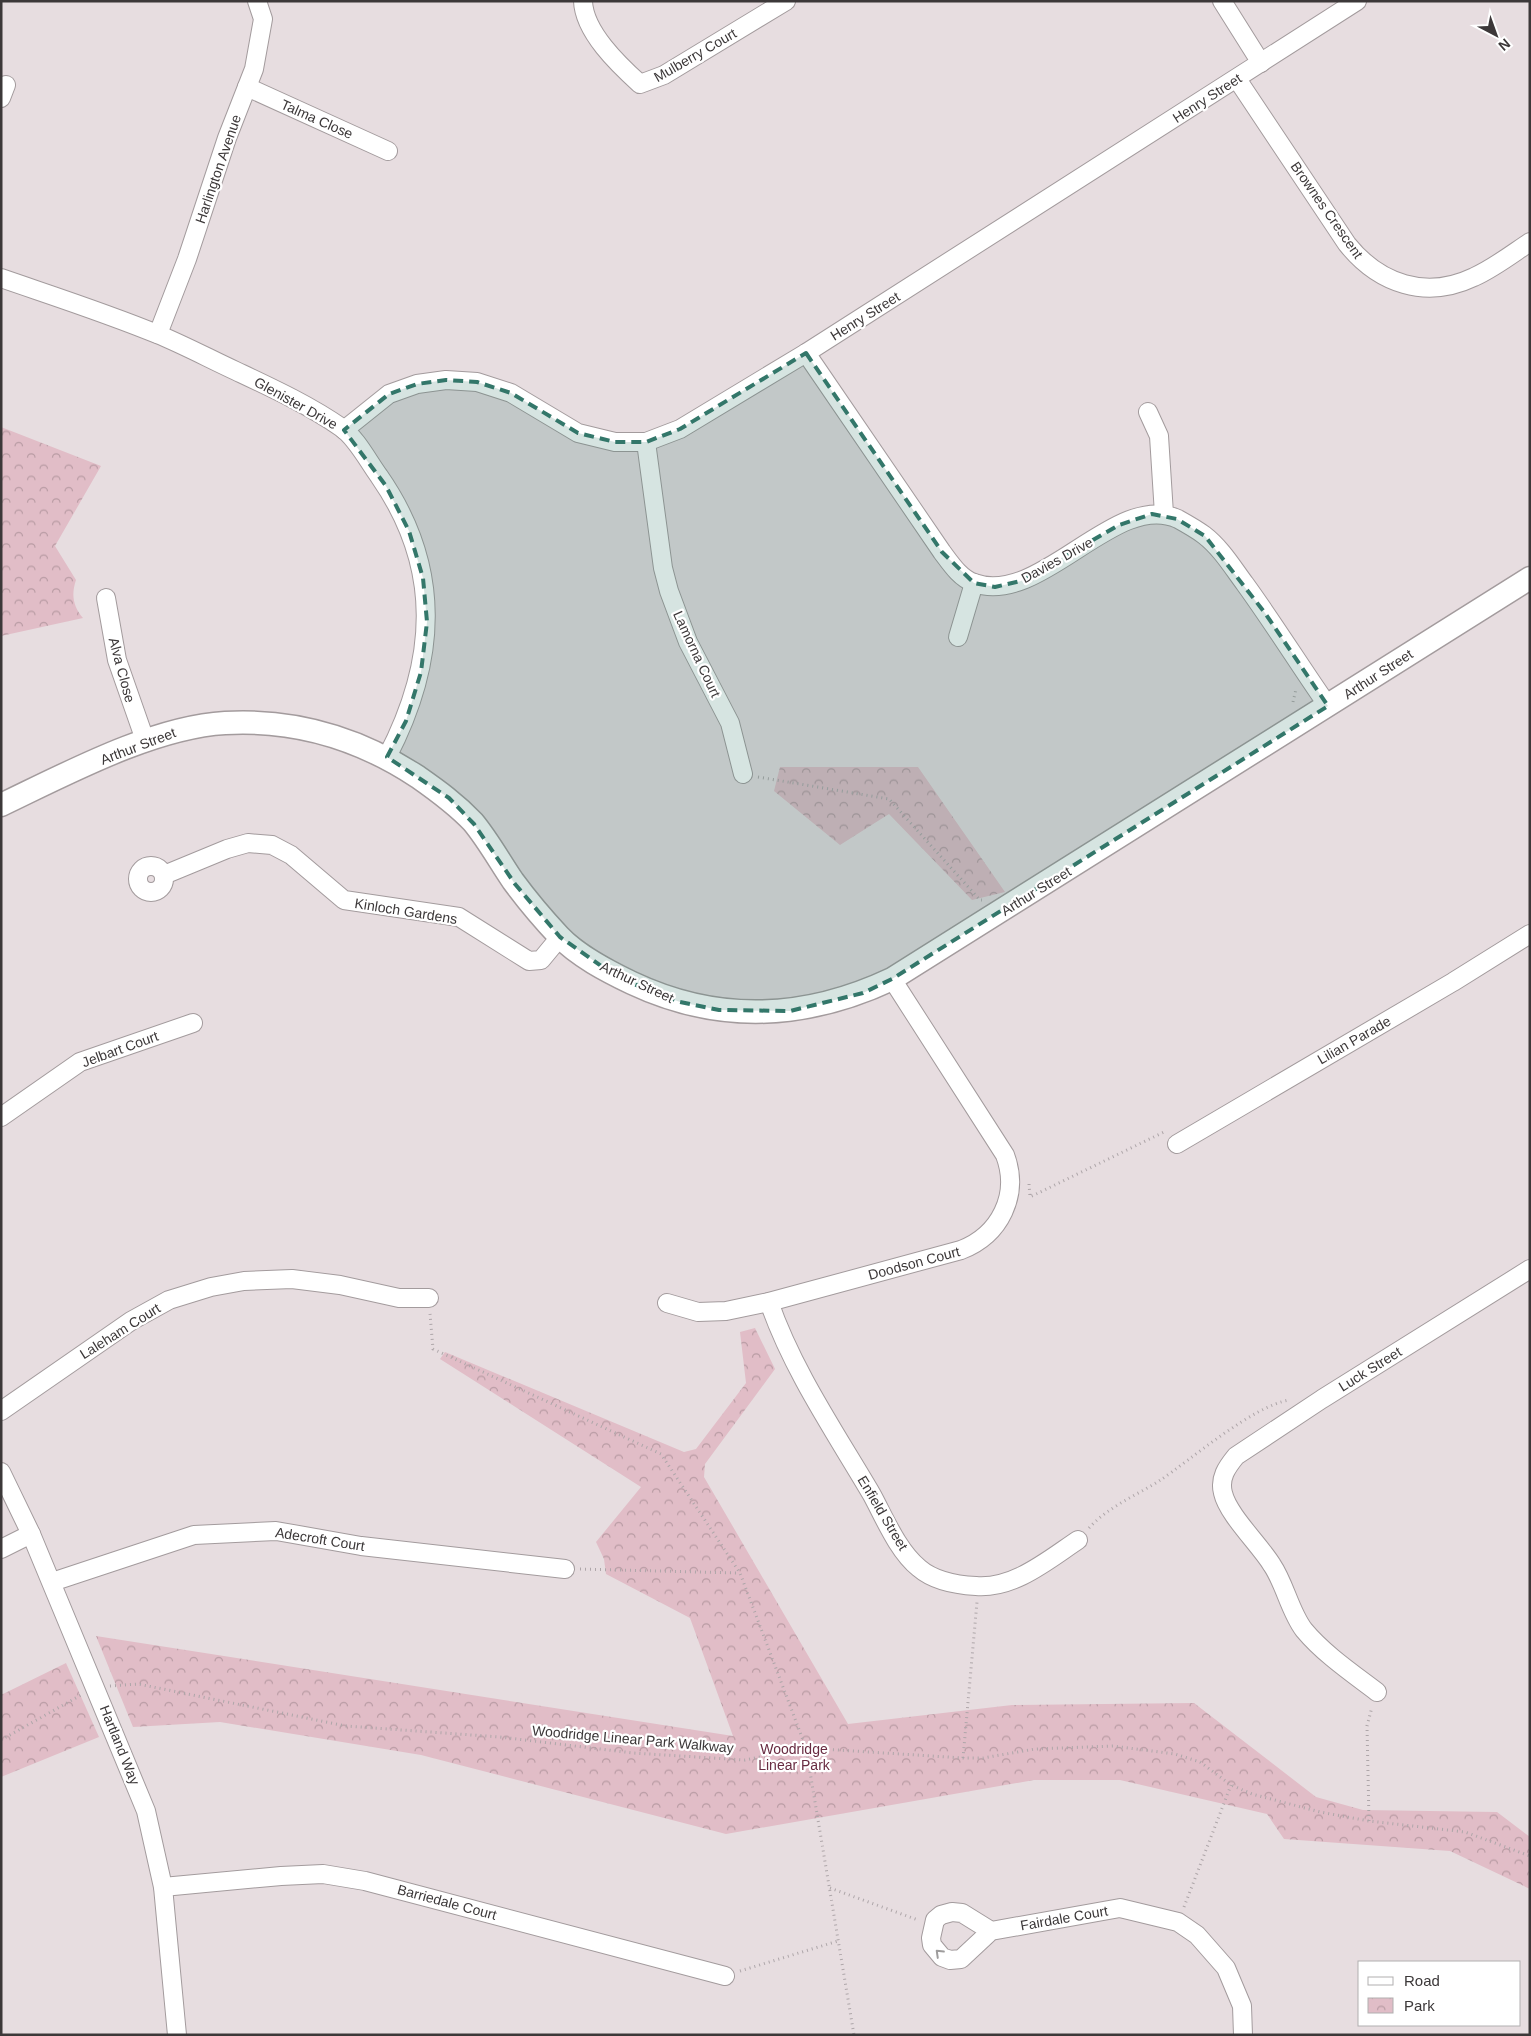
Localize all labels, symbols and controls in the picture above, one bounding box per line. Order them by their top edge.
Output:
north arrow [1471,10,1521,60]
street label: Mulberry Court [651,25,739,85]
text: N [1495,35,1514,54]
street label: Henry Street [1170,70,1244,126]
street label: Talma Close [279,96,356,142]
street label: Harlington Avenue [192,112,244,226]
street label: Brownes Crescent [1288,159,1366,262]
street label: Henry Street [827,288,903,344]
street label: Glenister Drive [252,374,341,433]
street label: Davies Drive [1018,534,1096,586]
street label: Lamorna Court [670,608,724,700]
street label: Alva Close [106,636,138,705]
street label: Arthur Street [1340,646,1416,702]
street label: Arthur Street [98,724,178,768]
street label: Arthur Street [998,863,1074,919]
street label: Kinloch Gardens [354,895,458,927]
street label: Arthur Street [598,958,676,1006]
street label: Lilian Parade [1315,1013,1394,1067]
street label: Jelbart Court [80,1028,160,1070]
street label: Doodson Court [866,1243,962,1283]
street label: Laleham Court [77,1300,163,1362]
street label: Luck Street [1336,1343,1404,1395]
street label: Enfield Street [854,1473,912,1553]
street label: Adecroft Court [274,1524,366,1554]
street label: Hartland Way [97,1703,143,1787]
street label: Woodridge Linear Park Walkway [532,1722,734,1756]
park label: Woodridge Linear Park [758,1741,831,1773]
street label: Barriedale Court [396,1881,498,1923]
street label: Fairdale Court [1019,1902,1109,1934]
one-way arrow [936,1950,945,1959]
legend [1358,1961,1521,2026]
text: Road [1404,1972,1440,1989]
text: Park [1404,1997,1435,2014]

